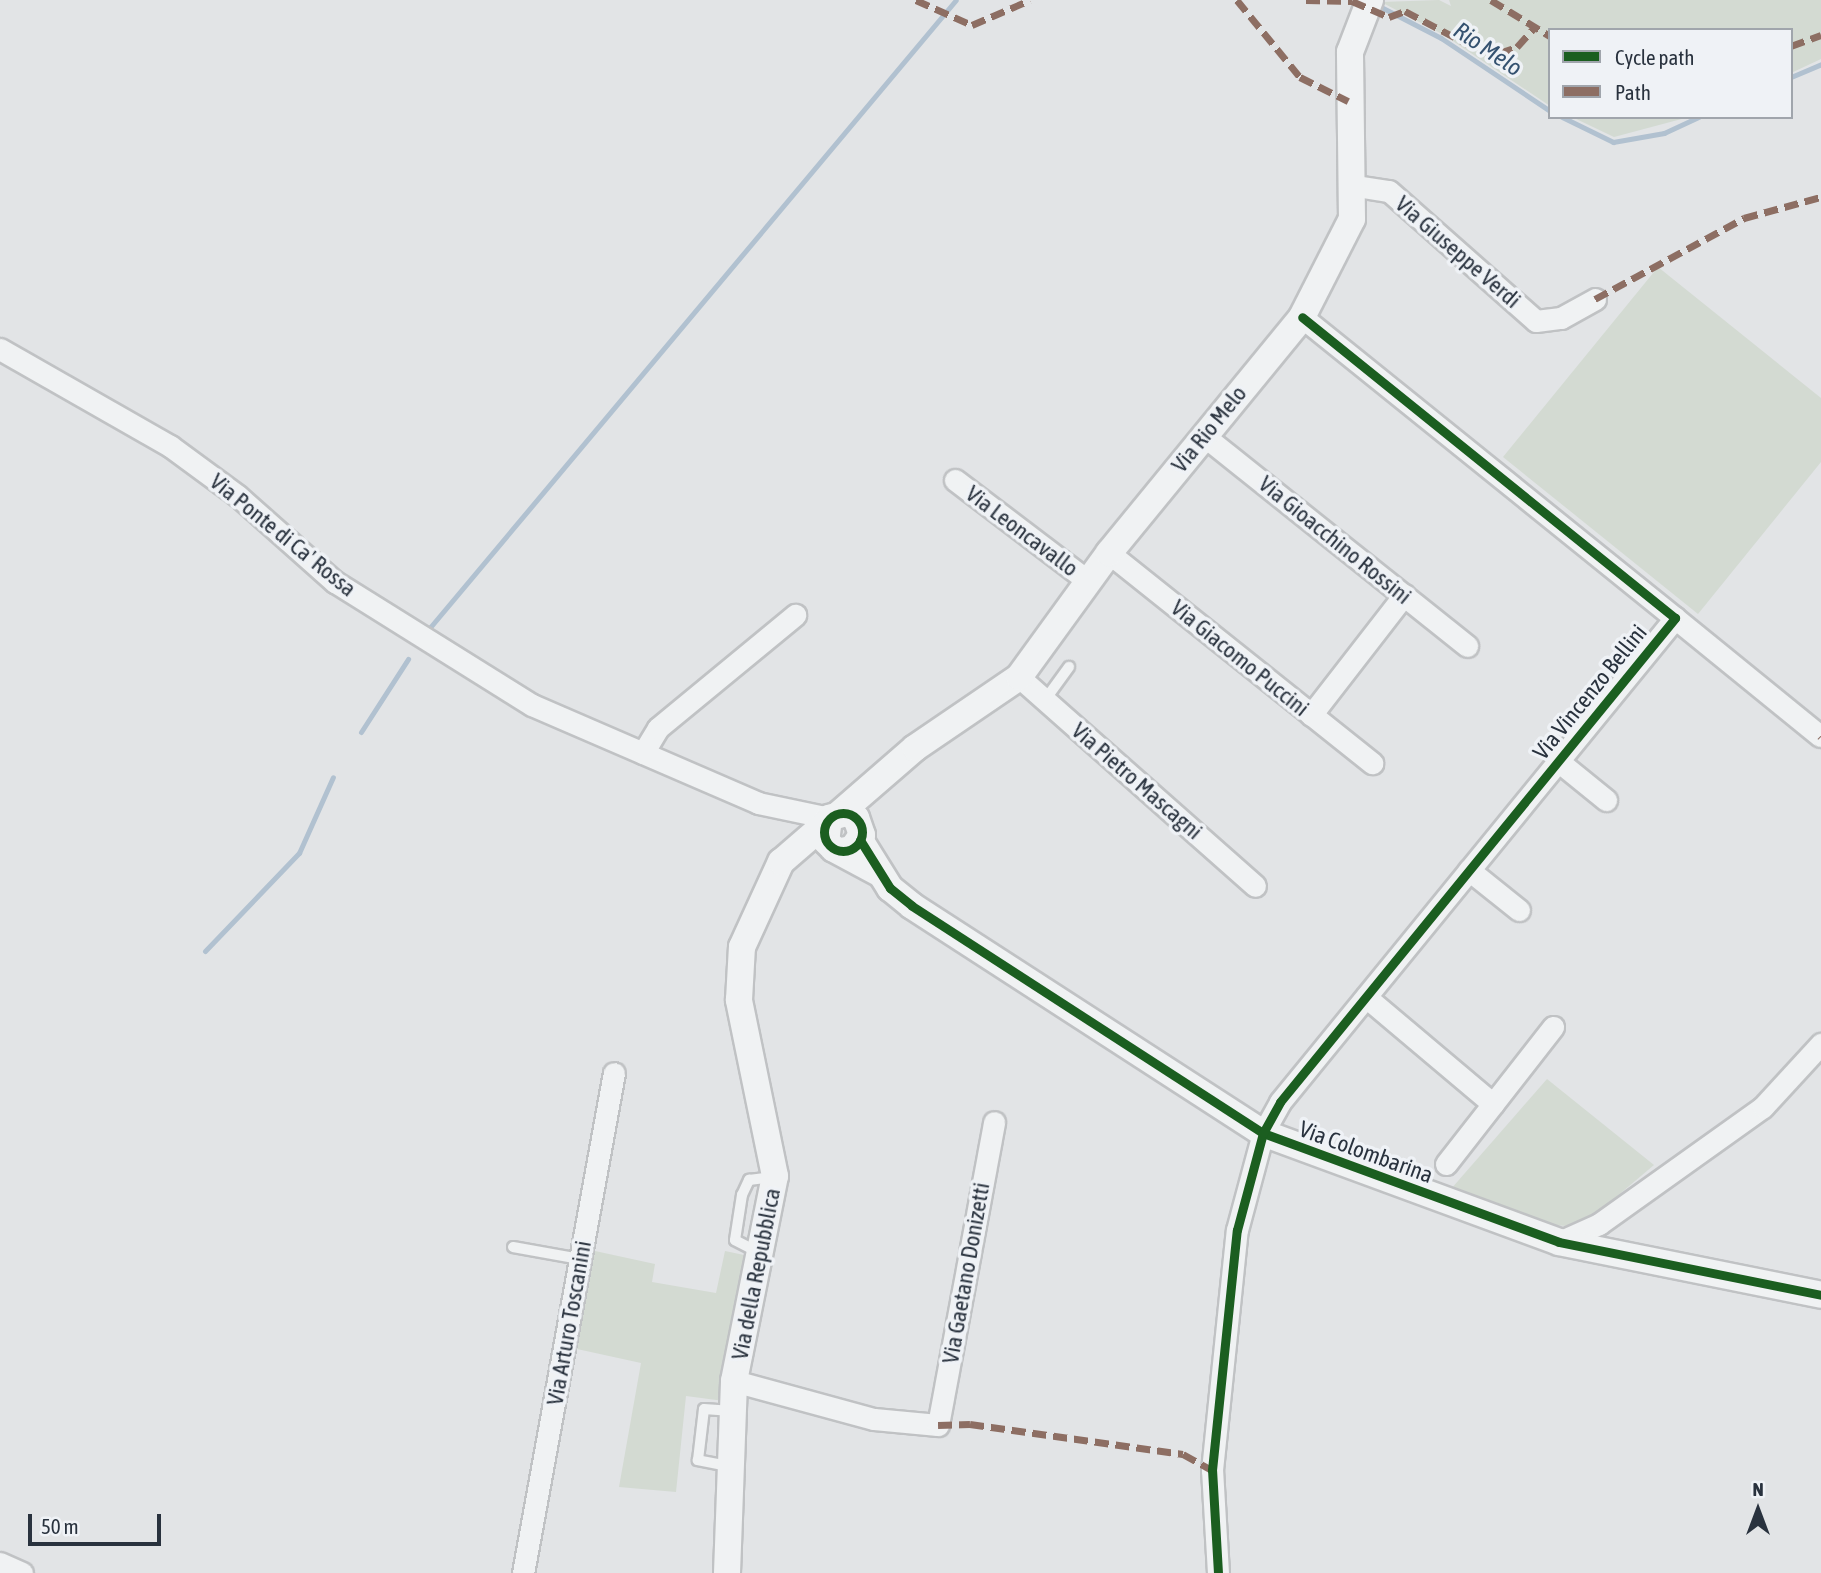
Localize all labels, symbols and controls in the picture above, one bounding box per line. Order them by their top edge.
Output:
water label: Rio Melo [1448,16,1528,82]
legend [1548,28,1793,119]
text: Cycle path [1615,45,1694,69]
text: Path [1615,80,1651,104]
street label: Via Giuseppe Verdi [1390,190,1526,314]
street label: Via Rio Melo [1166,380,1252,478]
street label: Via Ponte di Ca' Rossa [204,468,362,602]
street label: Via Gioacchino Rossini [1253,470,1417,610]
street label: Via Leoncavallo [960,480,1084,582]
street label: Via Giacomo Puccini [1165,594,1315,722]
street label: Via Vincenzo Bellini [1527,619,1653,765]
street label: Via Pietro Mascagni [1066,717,1208,845]
street label: Via Colombarina [1295,1115,1437,1189]
street label: Via Gaetano Donizetti [936,1180,996,1366]
street label: Via della Repubblica [726,1186,786,1362]
street label: Via Arturo Toscanini [541,1239,597,1407]
north arrow [1723,1475,1793,1545]
text: N [1752,1478,1764,1500]
scale bar [32,1500,164,1544]
text: 50 m [41,1514,79,1538]

